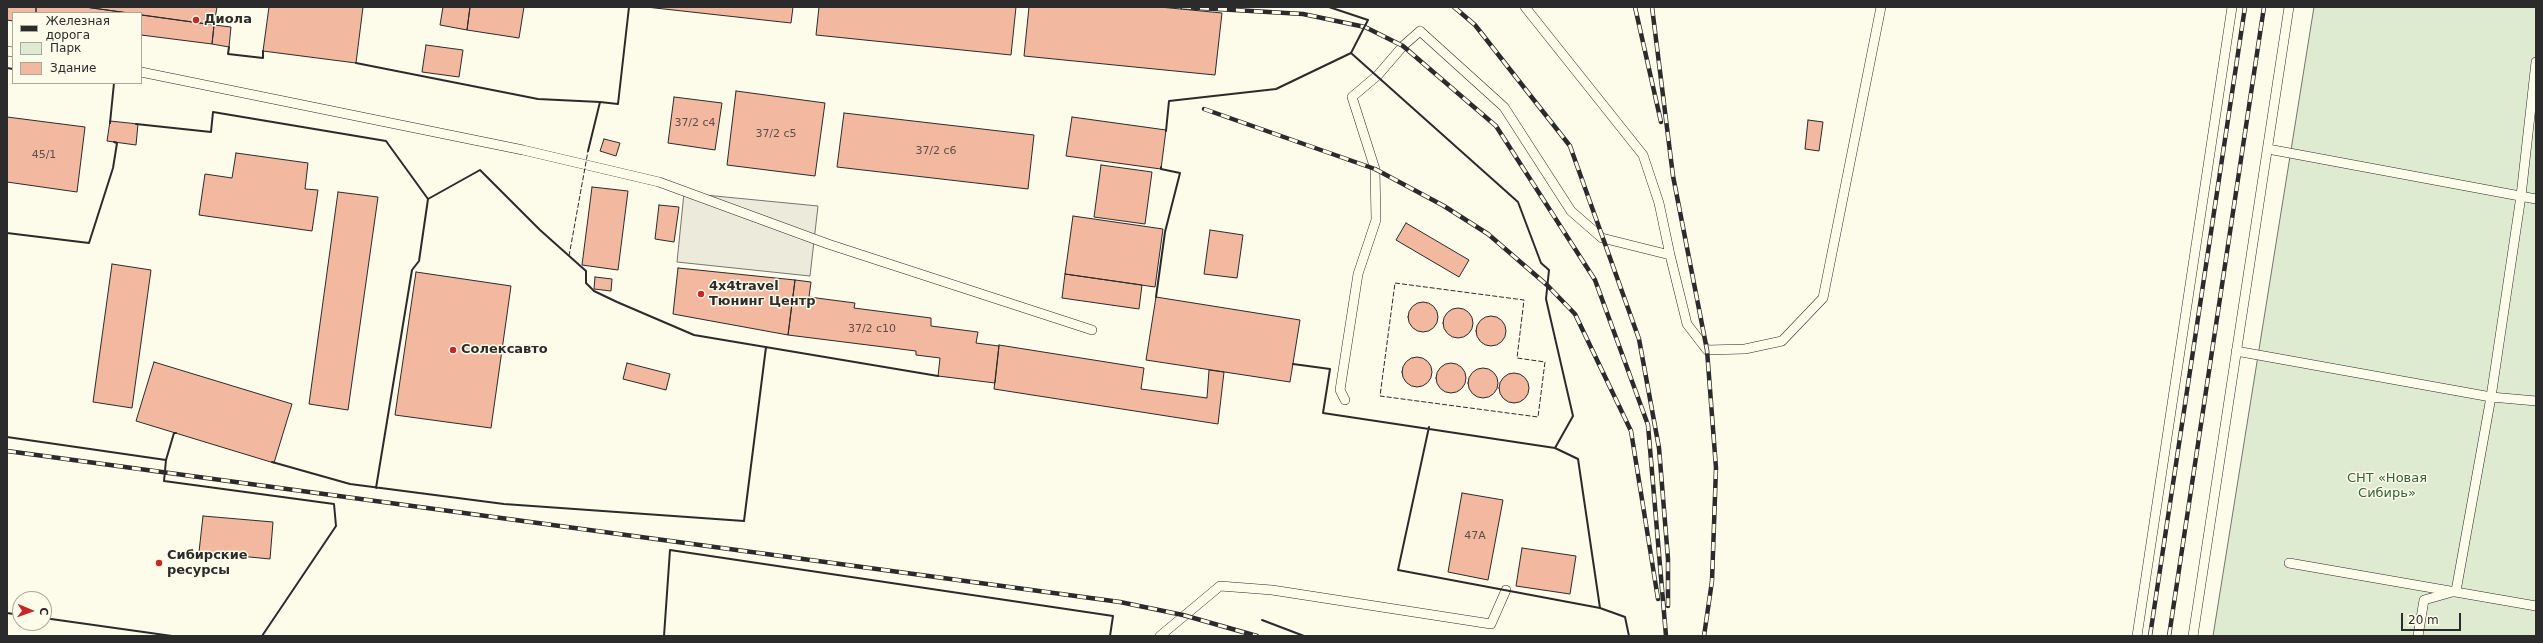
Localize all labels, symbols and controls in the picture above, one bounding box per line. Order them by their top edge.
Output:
legend [12,12,142,84]
place label: Диола [204,12,252,28]
text: Железная дорога [46,14,110,42]
marker: Диола [191,15,201,25]
text: Парк [50,41,81,55]
text: Здание [50,61,96,75]
house number: 37/2 с4 [674,116,716,130]
house number: 37/2 с5 [755,127,797,141]
house number: 37/2 с6 [915,144,957,158]
house number: 45/1 [32,148,56,162]
place label: 4x4travel Тюнинг Центр [709,279,816,310]
marker: 4x4travel Тюнинг Центр [696,289,706,299]
house number: 37/2 с10 [848,322,896,336]
place label: Солексавто [461,342,548,358]
marker: Солексавто [448,345,458,355]
park label: СНТ «Новая Сибирь» [2347,471,2427,502]
house number: 47А [1464,529,1486,543]
place label: Сибирские ресурсы [167,548,248,579]
marker: Сибирские ресурсы [154,558,164,568]
north arrow [12,591,52,631]
scale bar [2403,605,2463,631]
text: С [37,607,50,616]
text: 20 m [2408,613,2439,627]

